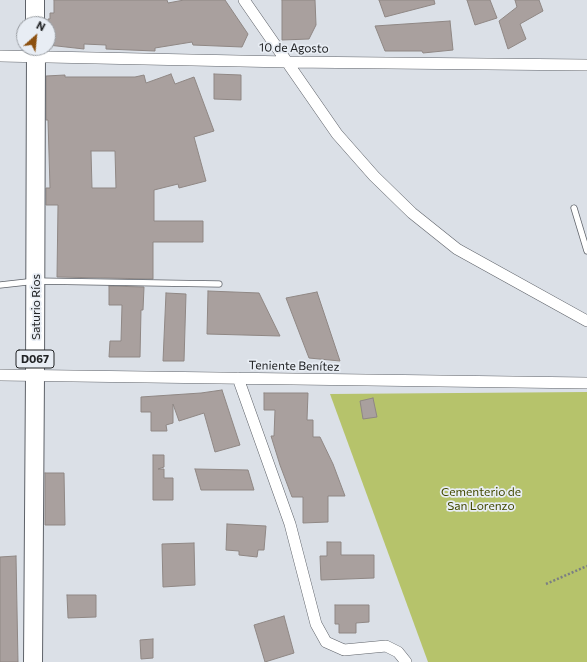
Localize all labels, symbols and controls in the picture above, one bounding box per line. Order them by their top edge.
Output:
north arrow [16,16,56,56]
text: N [35,18,48,33]
street label: 10 de Agosto [259,40,329,56]
street label: Saturio Ríos [29,274,43,340]
road number: D067 [16,350,54,368]
street label: Teniente Benítez [248,358,340,374]
park label: Cementerio de San Lorenzo [441,485,521,513]

